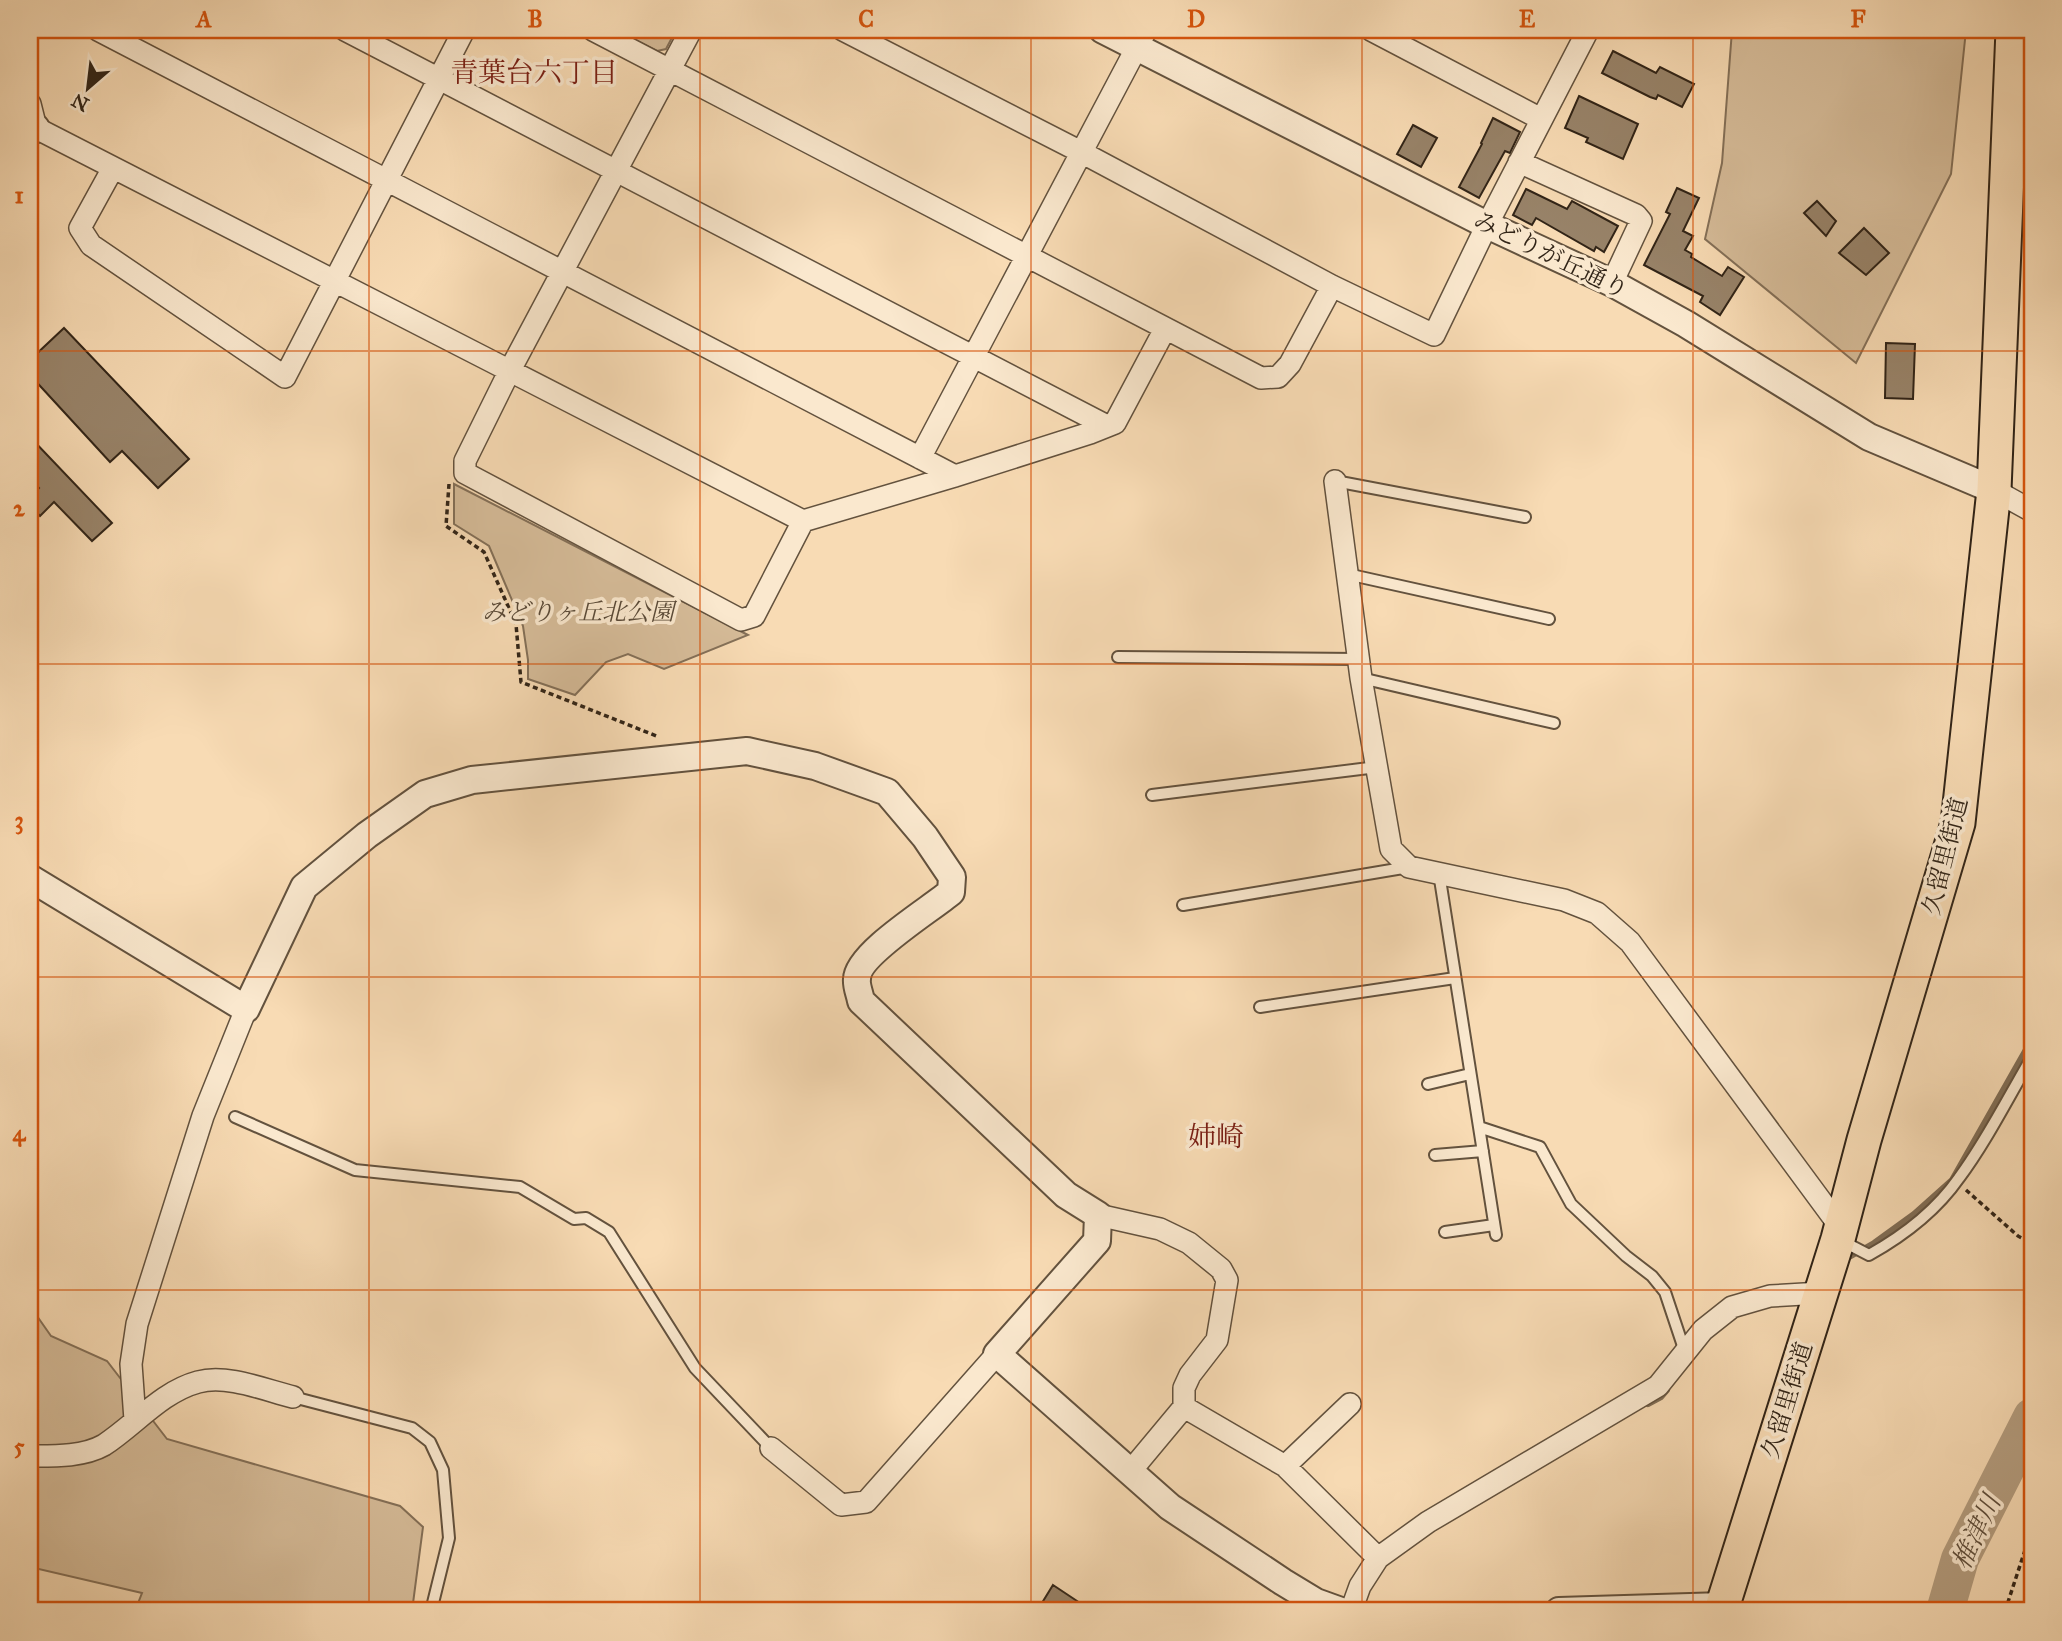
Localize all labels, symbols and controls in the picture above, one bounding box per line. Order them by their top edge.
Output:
text: A [194,5,212,33]
text: B [527,5,543,33]
text: C [858,5,874,33]
text: D [1187,5,1205,33]
text: E [1519,5,1536,33]
text: F [1850,5,1866,33]
north arrow [52,52,122,122]
district label: 青葉台六丁目 [450,55,618,90]
text: N [68,89,93,117]
text: 1 [14,181,24,209]
street label: みどりが丘通り [1469,205,1633,305]
text: 2 [13,494,25,522]
park label: みどりヶ丘北公園 [482,597,678,627]
street label: 久留里街道 [1916,794,1974,918]
text: 3 [14,806,24,835]
text: 4 [13,1119,27,1147]
district label: 姉崎 [1188,1119,1244,1154]
street label: 久留里街道 [1755,1338,1819,1462]
text: 5 [14,1432,25,1460]
water label: 椎津川 [1945,1487,2008,1574]

